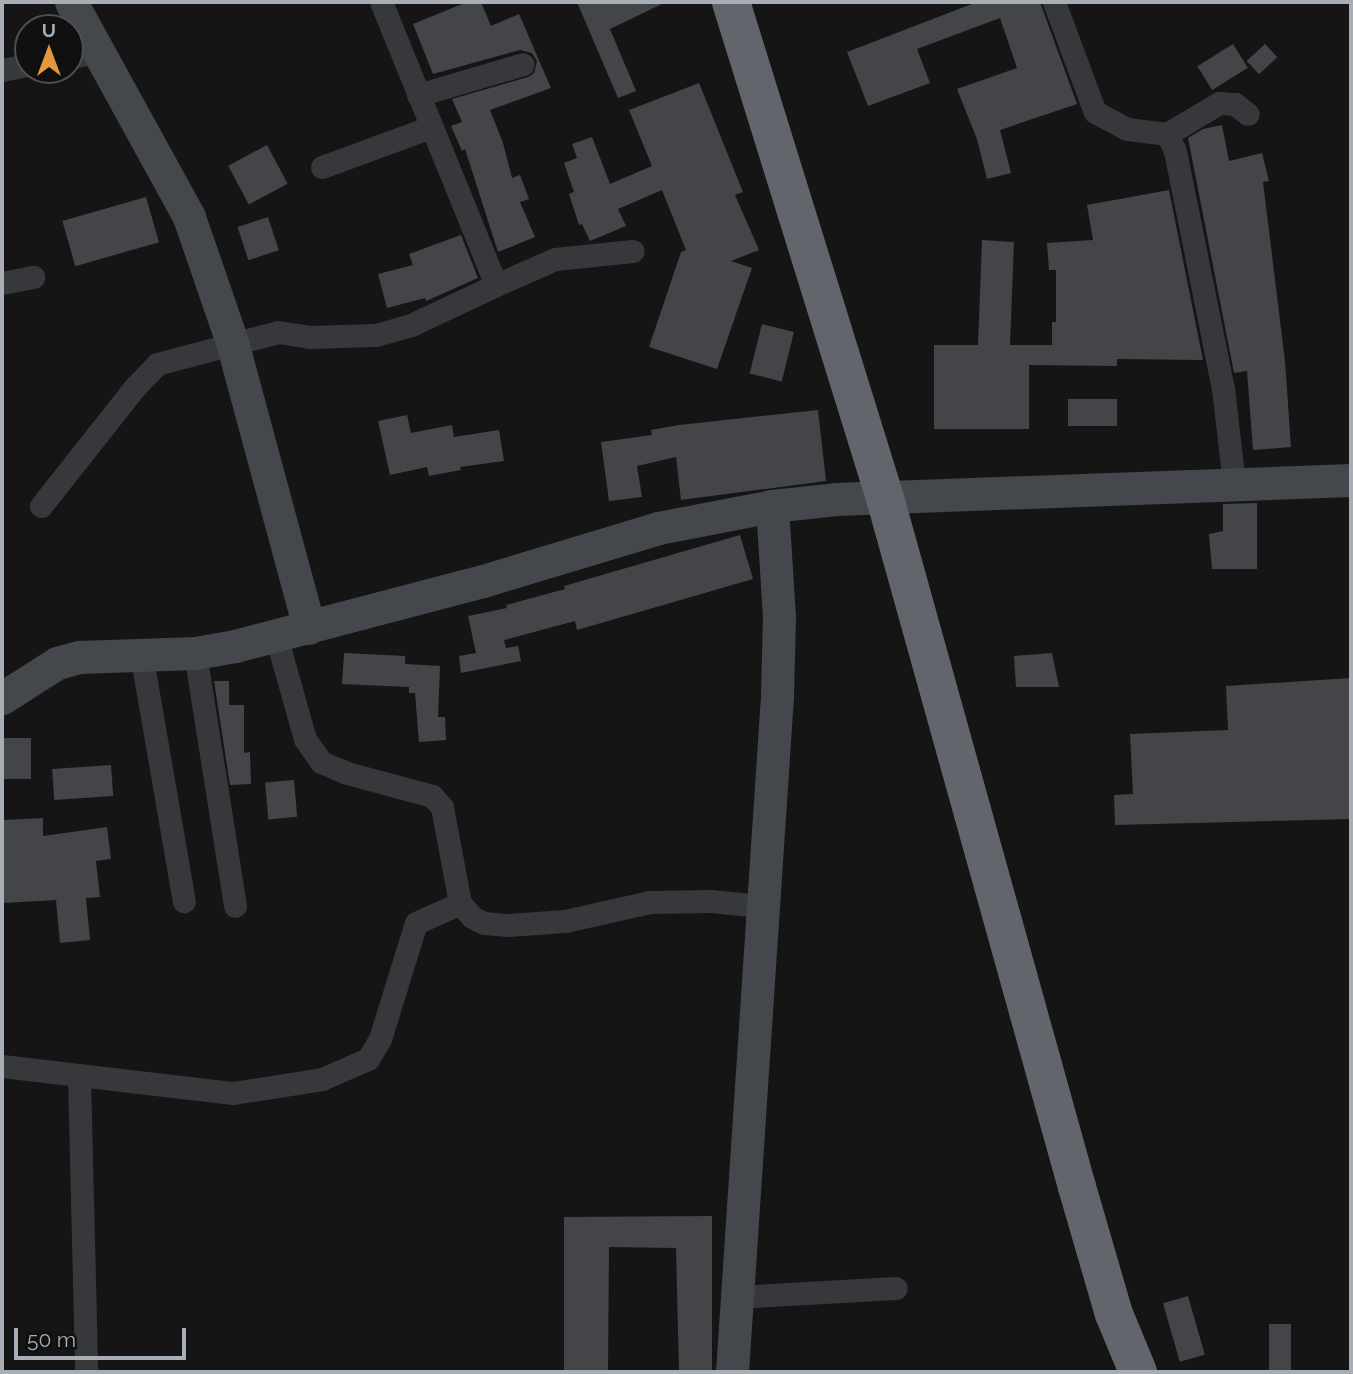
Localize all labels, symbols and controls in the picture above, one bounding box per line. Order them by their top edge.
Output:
north arrow [14,14,84,84]
text: U [42,19,56,41]
scale bar [18,1314,189,1358]
text: 50 m [27,1327,76,1352]

